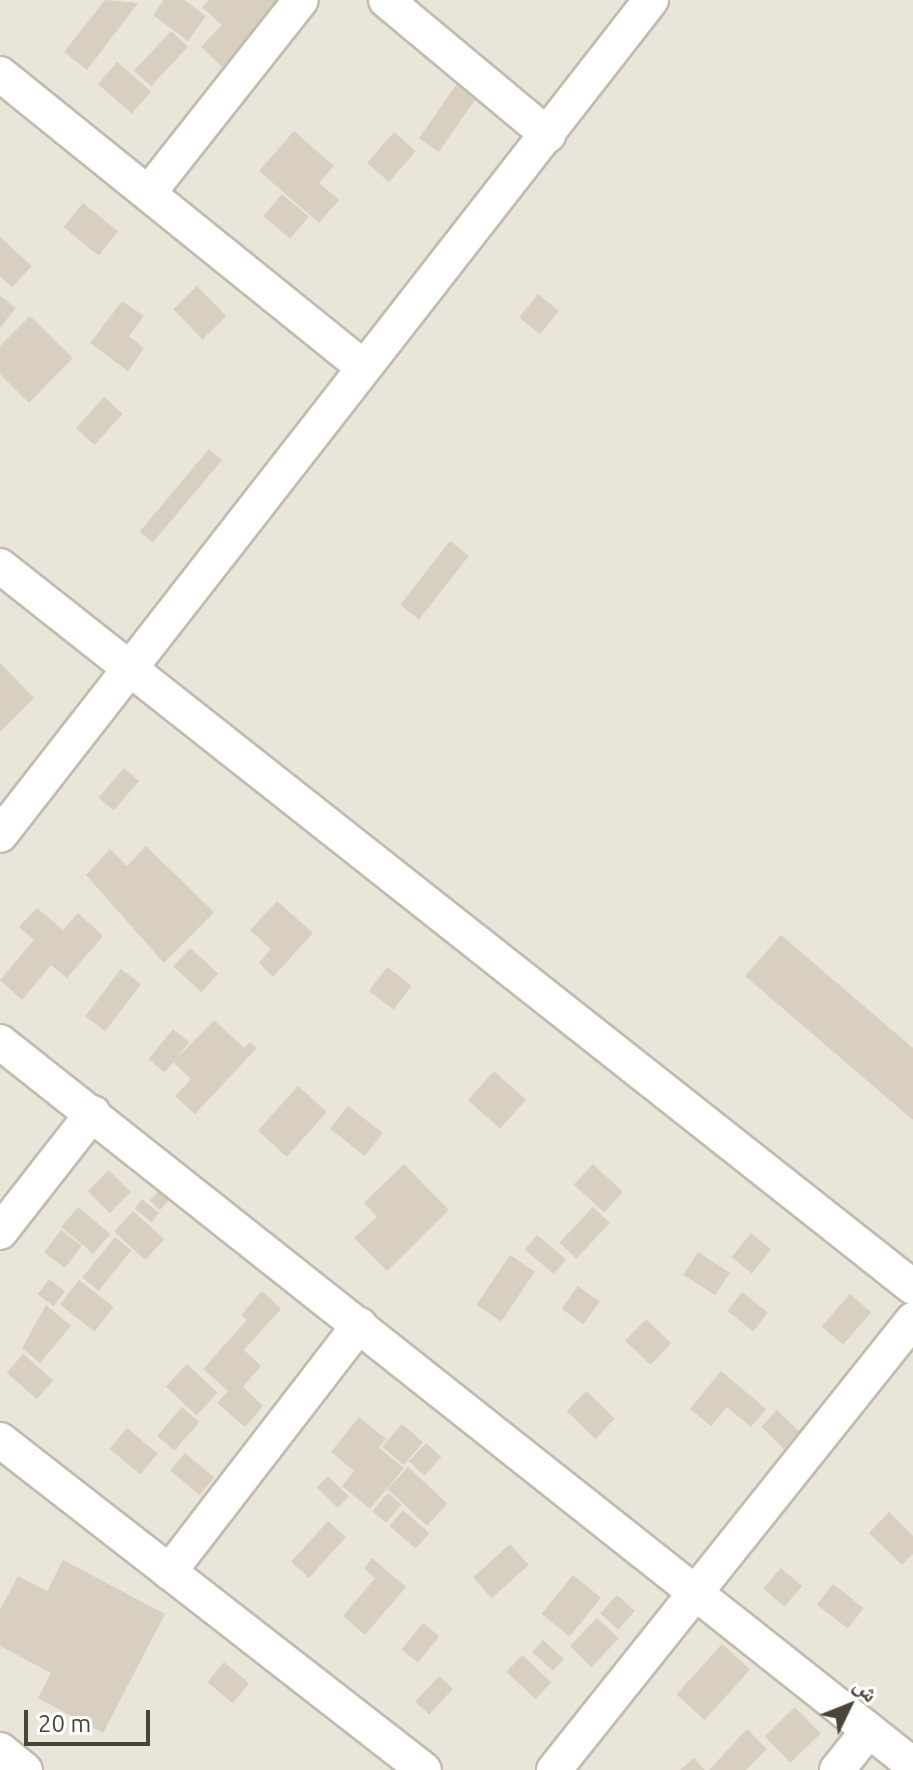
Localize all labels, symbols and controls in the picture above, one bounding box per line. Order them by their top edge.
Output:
north arrow [809,1666,889,1746]
text: ش [850,1672,884,1706]
scale bar [28,1694,154,1744]
text: 20 m [38,1710,91,1737]

